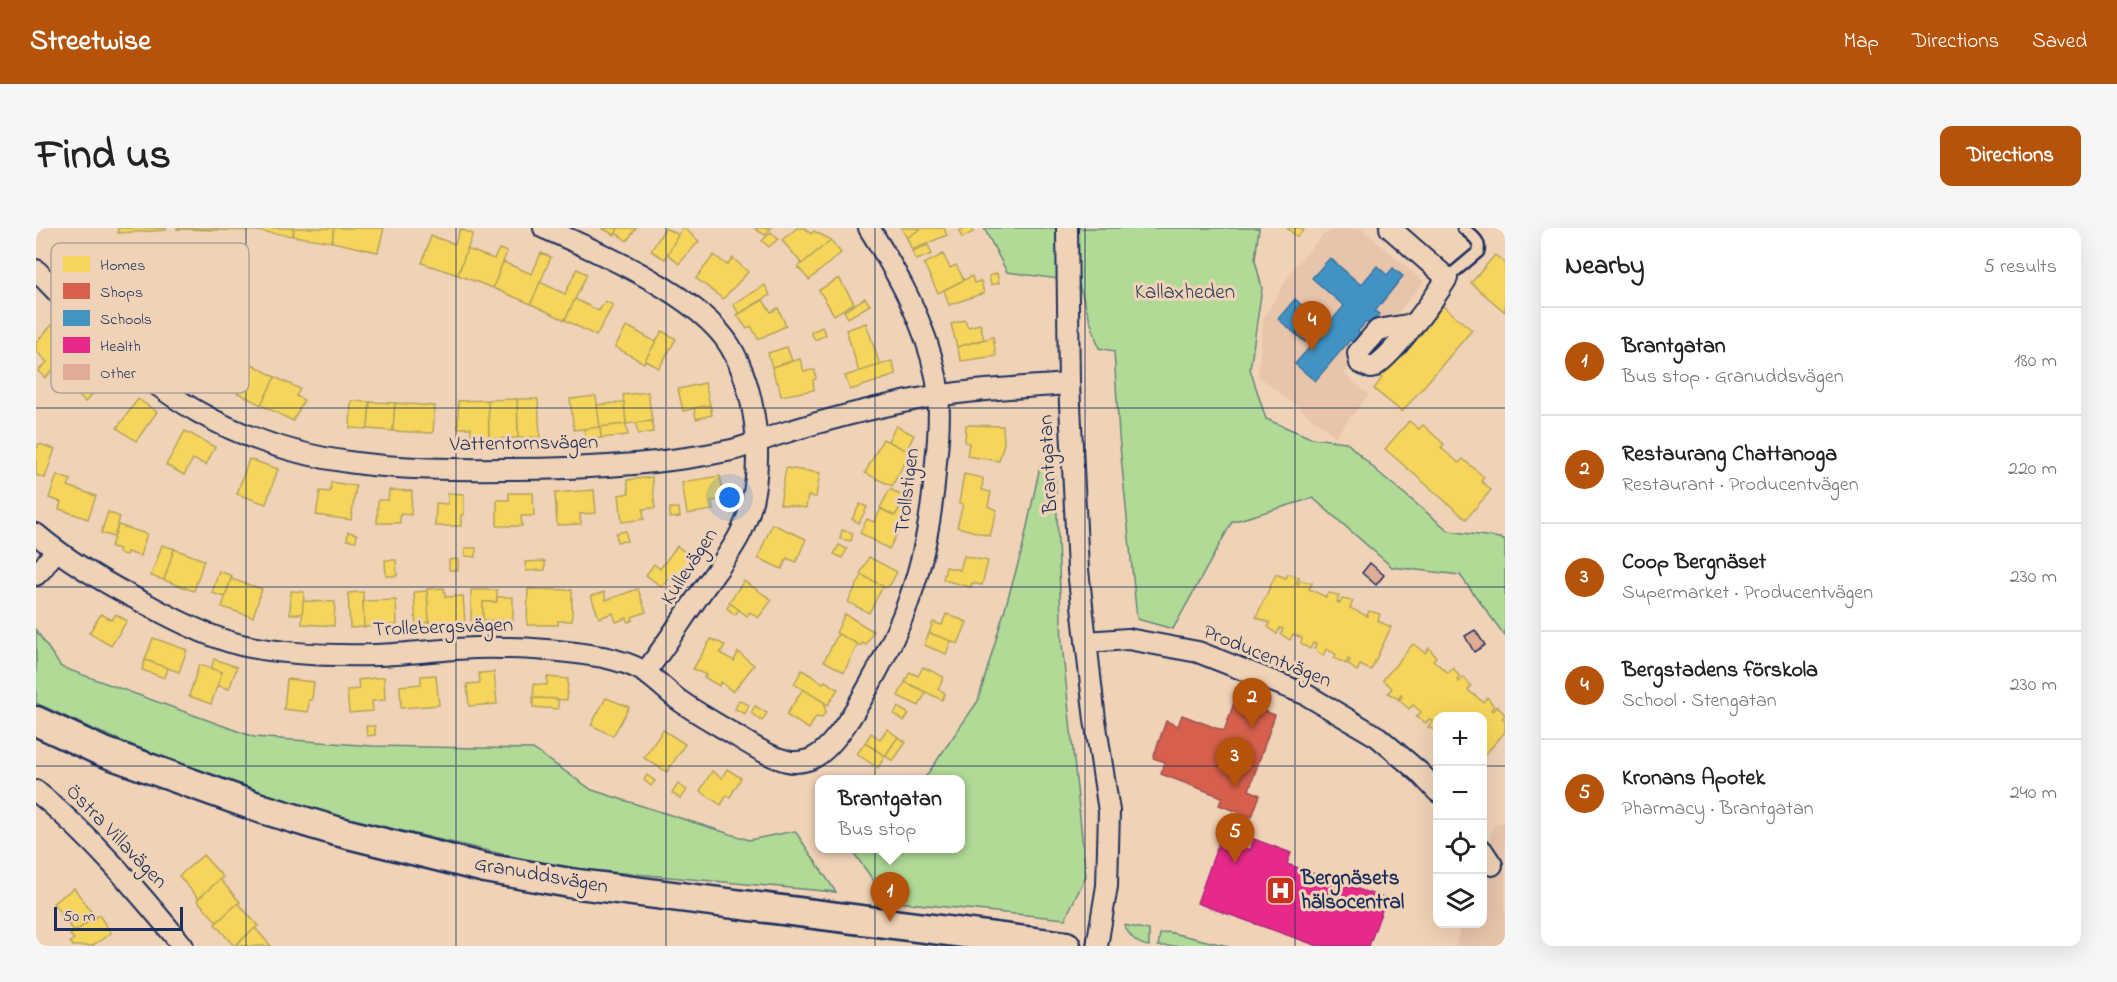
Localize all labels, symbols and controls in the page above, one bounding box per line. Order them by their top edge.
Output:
text: Streetwise [30,22,151,63]
text: Map [1843,27,1879,57]
text: Directions [1912,27,1999,57]
text: Saved [2032,27,2087,57]
text: Find us [36,126,171,187]
button: Directions [1940,126,2081,186]
legend [51,243,249,393]
text: Nearby [1565,248,1644,286]
text: 5 results [1984,253,2057,282]
text: Homes [100,254,145,278]
park label: Kallaxheden [1135,278,1235,308]
text: Shops [100,281,143,305]
pin: 4 [1292,302,1332,351]
text: Schools [100,308,152,332]
text: Brantgatan [1622,331,1726,363]
text: Health [100,335,141,359]
text: 1 [1581,347,1588,376]
text: 180 m [2014,347,2057,376]
text: Other [100,362,136,386]
text: Bus stop · Granuddsvägen [1622,363,1844,392]
street label: Brantgatan [1031,414,1069,515]
street label: Vattentornsvägen [448,428,599,462]
text: Restaurang Chattanoga [1622,439,1837,471]
street label: Trollstigen [888,446,930,536]
text: 2 [1580,455,1589,484]
text: 220 m [2008,455,2057,484]
text: Restaurant · Producentvägen [1622,471,1859,500]
your location [715,483,744,512]
street label: Kullevägen [654,523,728,613]
text: Coop Bergnäset [1622,547,1766,579]
text: 3 [1580,563,1589,592]
text: 230 m [2010,563,2057,592]
text: Supermarket · Producentvägen [1622,579,1873,608]
street label: Trollebergsvägen [372,611,514,647]
street label: Producentvägen [1198,618,1336,698]
text: Bergstadens förskola [1622,655,1818,687]
text: 4 [1580,671,1589,700]
text: 230 m [2010,671,2057,700]
pin: 2 [1232,678,1272,728]
text: School · Stengatan [1622,687,1777,716]
map controls [1433,712,1487,928]
button: + [1433,712,1487,766]
pin: 3 [1216,738,1254,787]
text: Kronans Apotek [1622,763,1765,795]
button: − [1433,766,1487,820]
popup [815,775,965,853]
street label: Östra Villavägen [57,778,174,898]
text: 5 [1579,779,1590,808]
text: 240 m [2010,779,2057,808]
text: Brantgatan [838,784,942,816]
text: Pharmacy · Brantgatan [1622,795,1814,824]
pin: 5 [1216,814,1254,863]
text: Bus stop [838,816,916,845]
button: locate [1433,820,1487,874]
street label: Granuddsvägen [471,849,610,905]
place label: Bergnäsets hälsocentral [1300,864,1405,918]
pin: 1 [870,872,910,922]
button: layers [1433,874,1487,928]
hospital icon: Bergnäsets hälsocentral [1264,875,1296,907]
scale bar [54,904,183,932]
text: 50 m [63,905,95,929]

